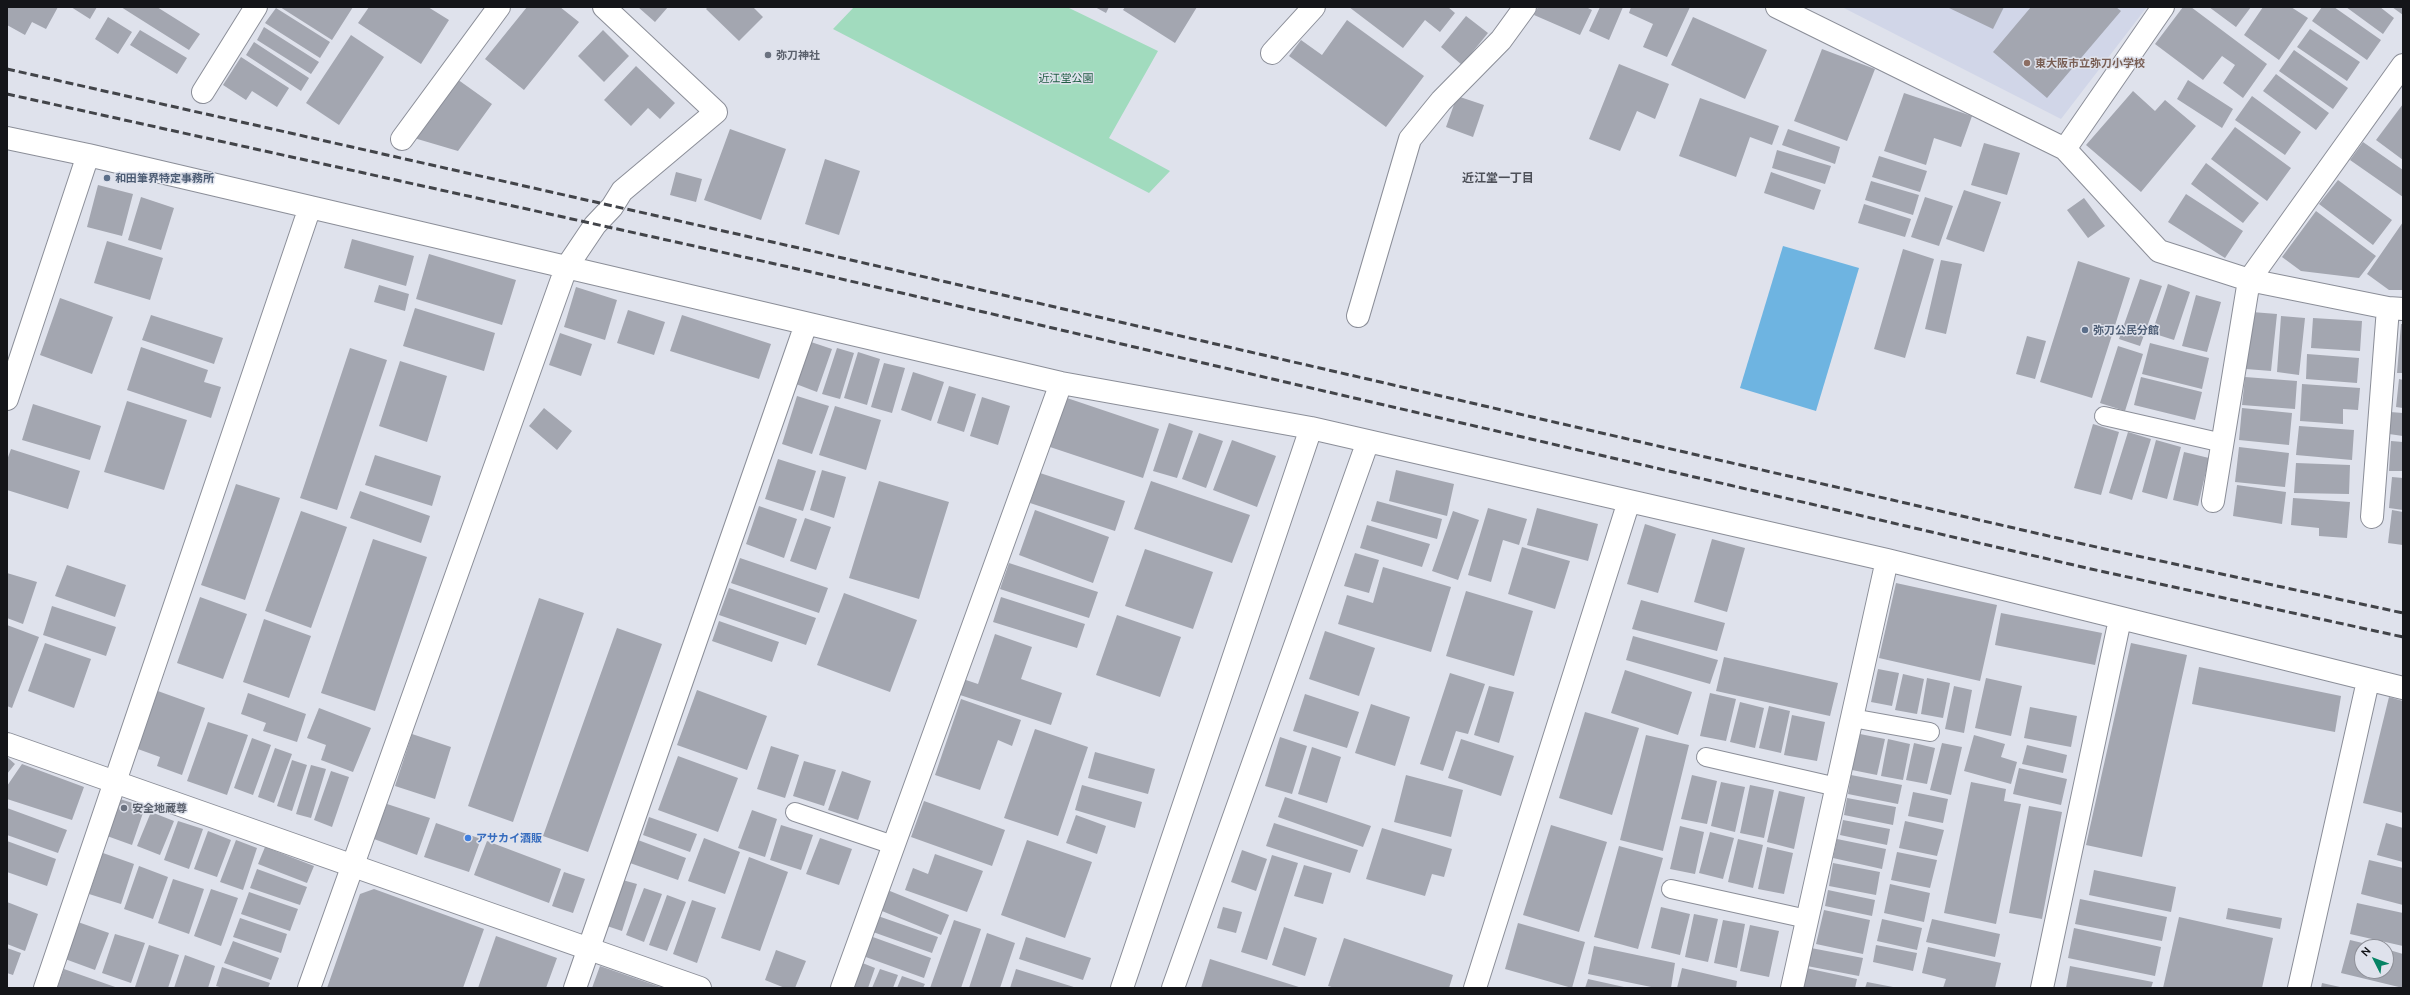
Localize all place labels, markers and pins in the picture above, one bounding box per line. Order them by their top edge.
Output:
place label: 弥刀神社 [776,48,820,62]
marker: 弥刀神社 [763,50,773,60]
place label: 東大阪市立弥刀小学校 [2035,56,2145,70]
marker: 東大阪市立弥刀小学校 [2022,58,2032,68]
place label: 和田筆界特定事務所 [115,171,214,185]
marker: 和田筆界特定事務所 [102,173,112,183]
place label: 弥刀公民分館 [2093,323,2159,337]
marker: 弥刀公民分館 [2080,325,2090,335]
place label: 安全地蔵尊 [132,801,187,815]
marker: 安全地蔵尊 [119,803,129,813]
place label: アサカイ酒販 [476,831,542,845]
marker: アサカイ酒販 [463,833,473,843]

